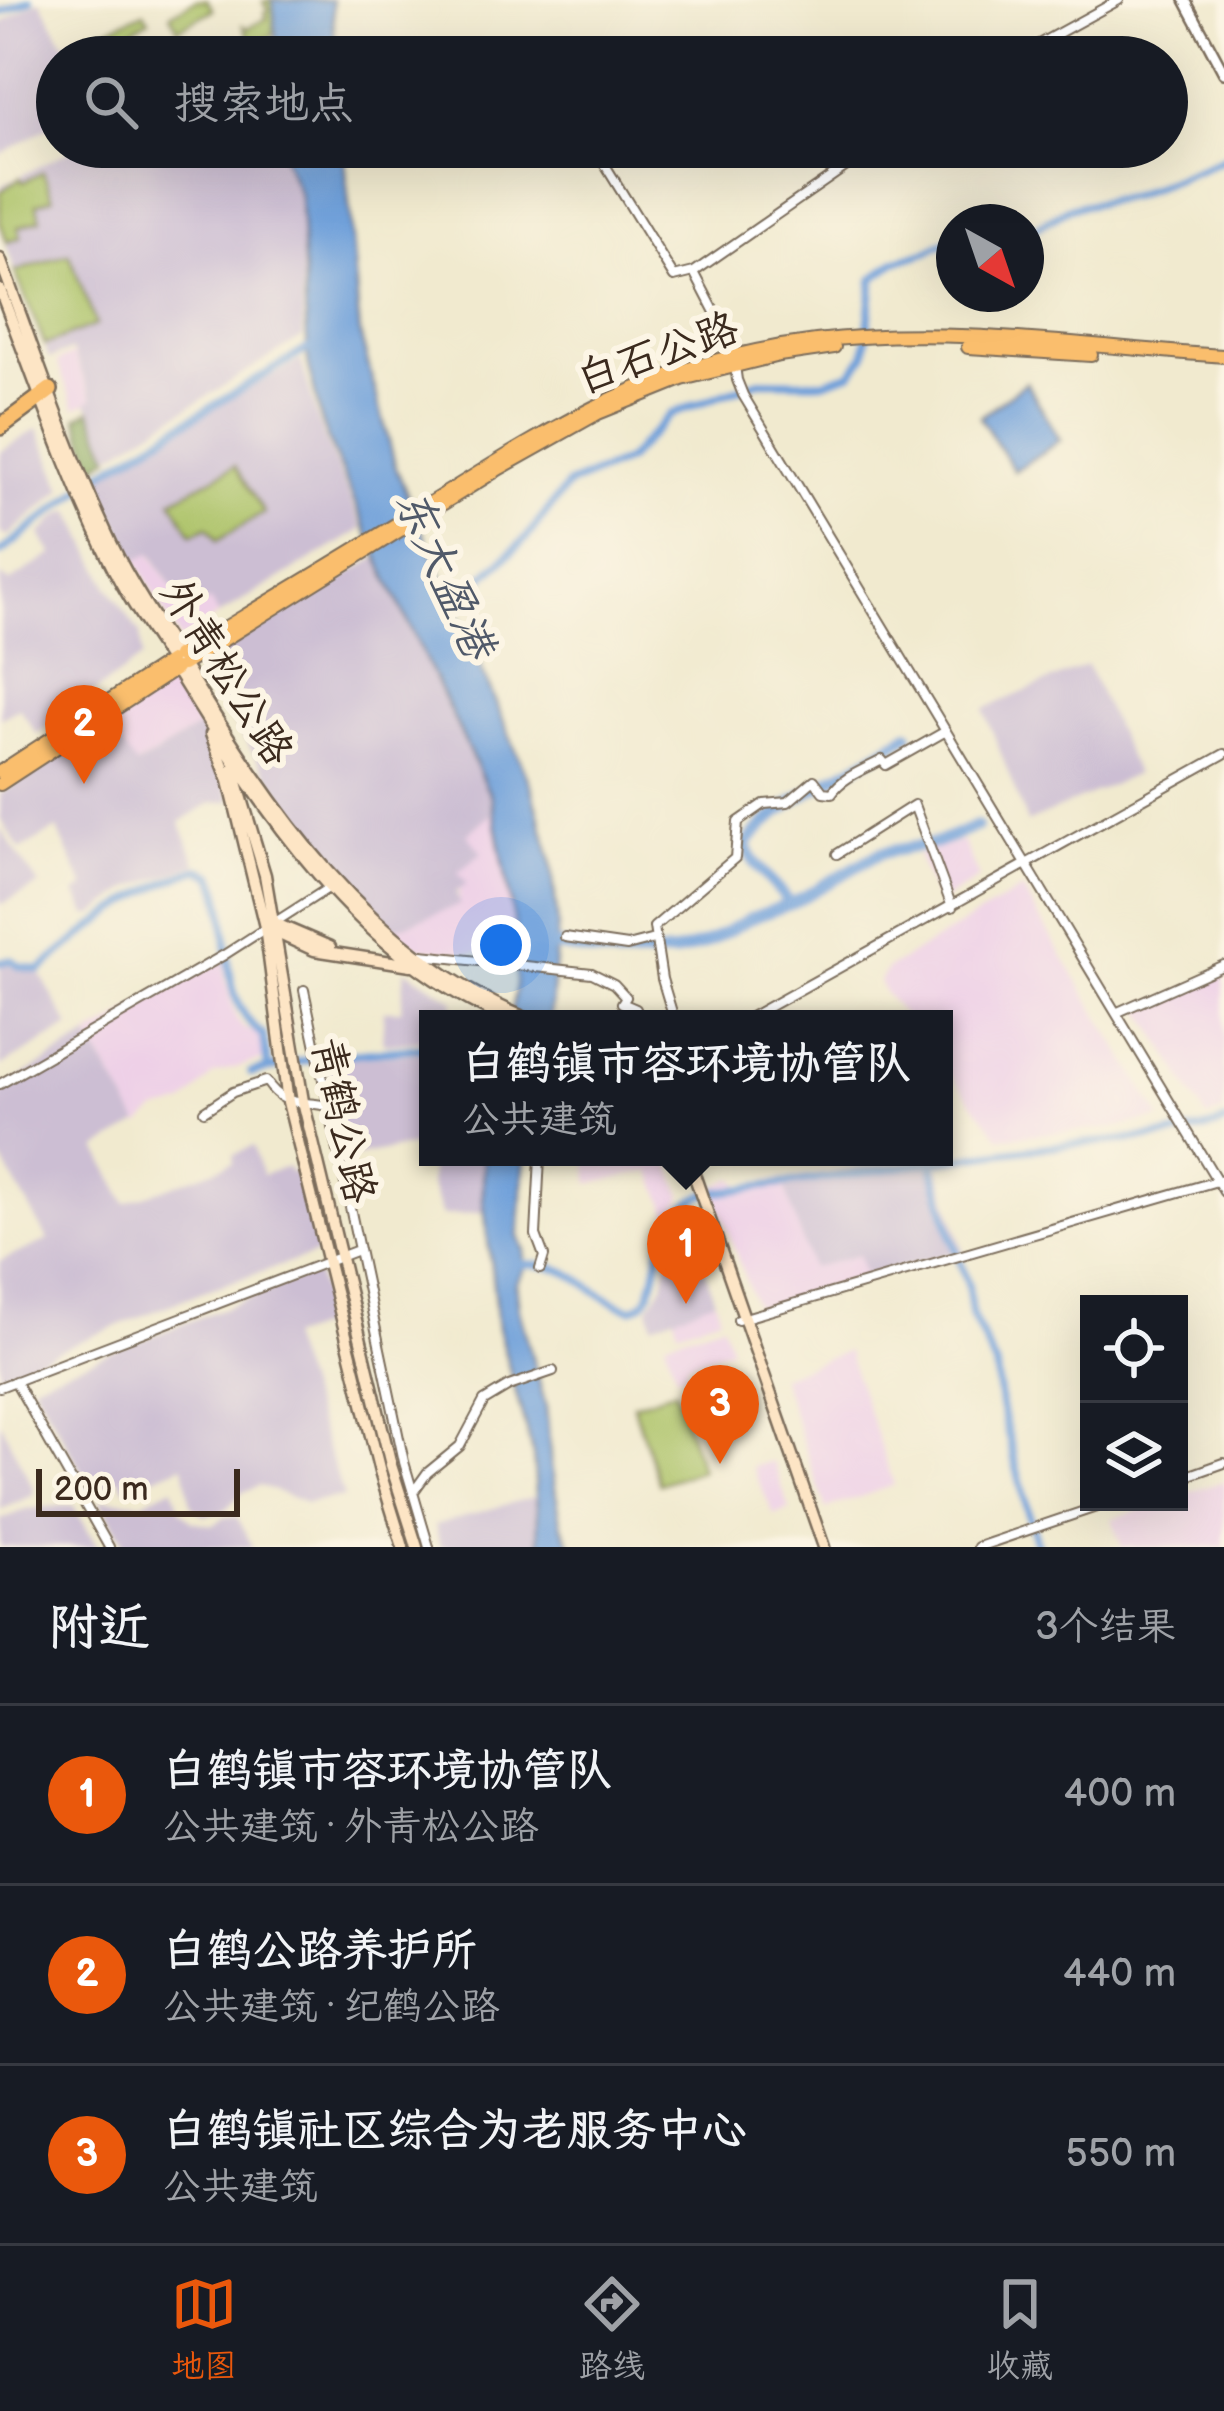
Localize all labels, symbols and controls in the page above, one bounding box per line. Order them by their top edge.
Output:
search box [36,36,1188,168]
icon: search [78,69,144,135]
text: 搜索地点 [174,77,354,132]
north arrow [936,204,1044,312]
street label: 白石公路 [570,303,746,406]
water label: 东大盈港 [382,481,507,671]
street label: 外青松公路 [149,570,303,775]
pin: 2 [45,685,123,784]
your location [471,915,531,975]
popup [419,1010,953,1166]
street label: 青鹤公路 [300,1033,385,1208]
text: 白鹤镇市容环境协管队 [461,1037,911,1092]
text: 公共建筑 [461,1097,617,1144]
pin: 1 [647,1205,725,1304]
map controls [1080,1295,1188,1511]
button: locate [1080,1295,1188,1403]
pin: 3 [681,1365,759,1464]
button: layers [1080,1403,1188,1511]
scale bar [36,1463,240,1516]
text: 200 m [54,1470,148,1510]
text: 附近 [48,1598,150,1659]
text: 3个结果 [1035,1604,1176,1651]
text: 白鹤镇市容环境协管队 [162,1744,612,1799]
text: 1 [79,1771,95,1818]
text: 400 m [1064,1771,1176,1818]
text: 公共建筑 · 外青松公路 [162,1804,538,1851]
text: 白鹤公路养护所 [162,1924,477,1979]
text: 2 [75,1951,99,1998]
text: 440 m [1063,1951,1176,1998]
text: 公共建筑 · 纪鹤公路 [162,1984,499,2031]
text: 白鹤镇社区综合为老服务中心 [162,2104,747,2159]
text: 3 [76,2131,98,2178]
text: 550 m [1066,2131,1176,2178]
text: 公共建筑 [162,2164,318,2211]
tab: 地图 [171,2271,237,2387]
tab: 路线 [579,2271,645,2387]
tab: 收藏 [987,2271,1053,2387]

